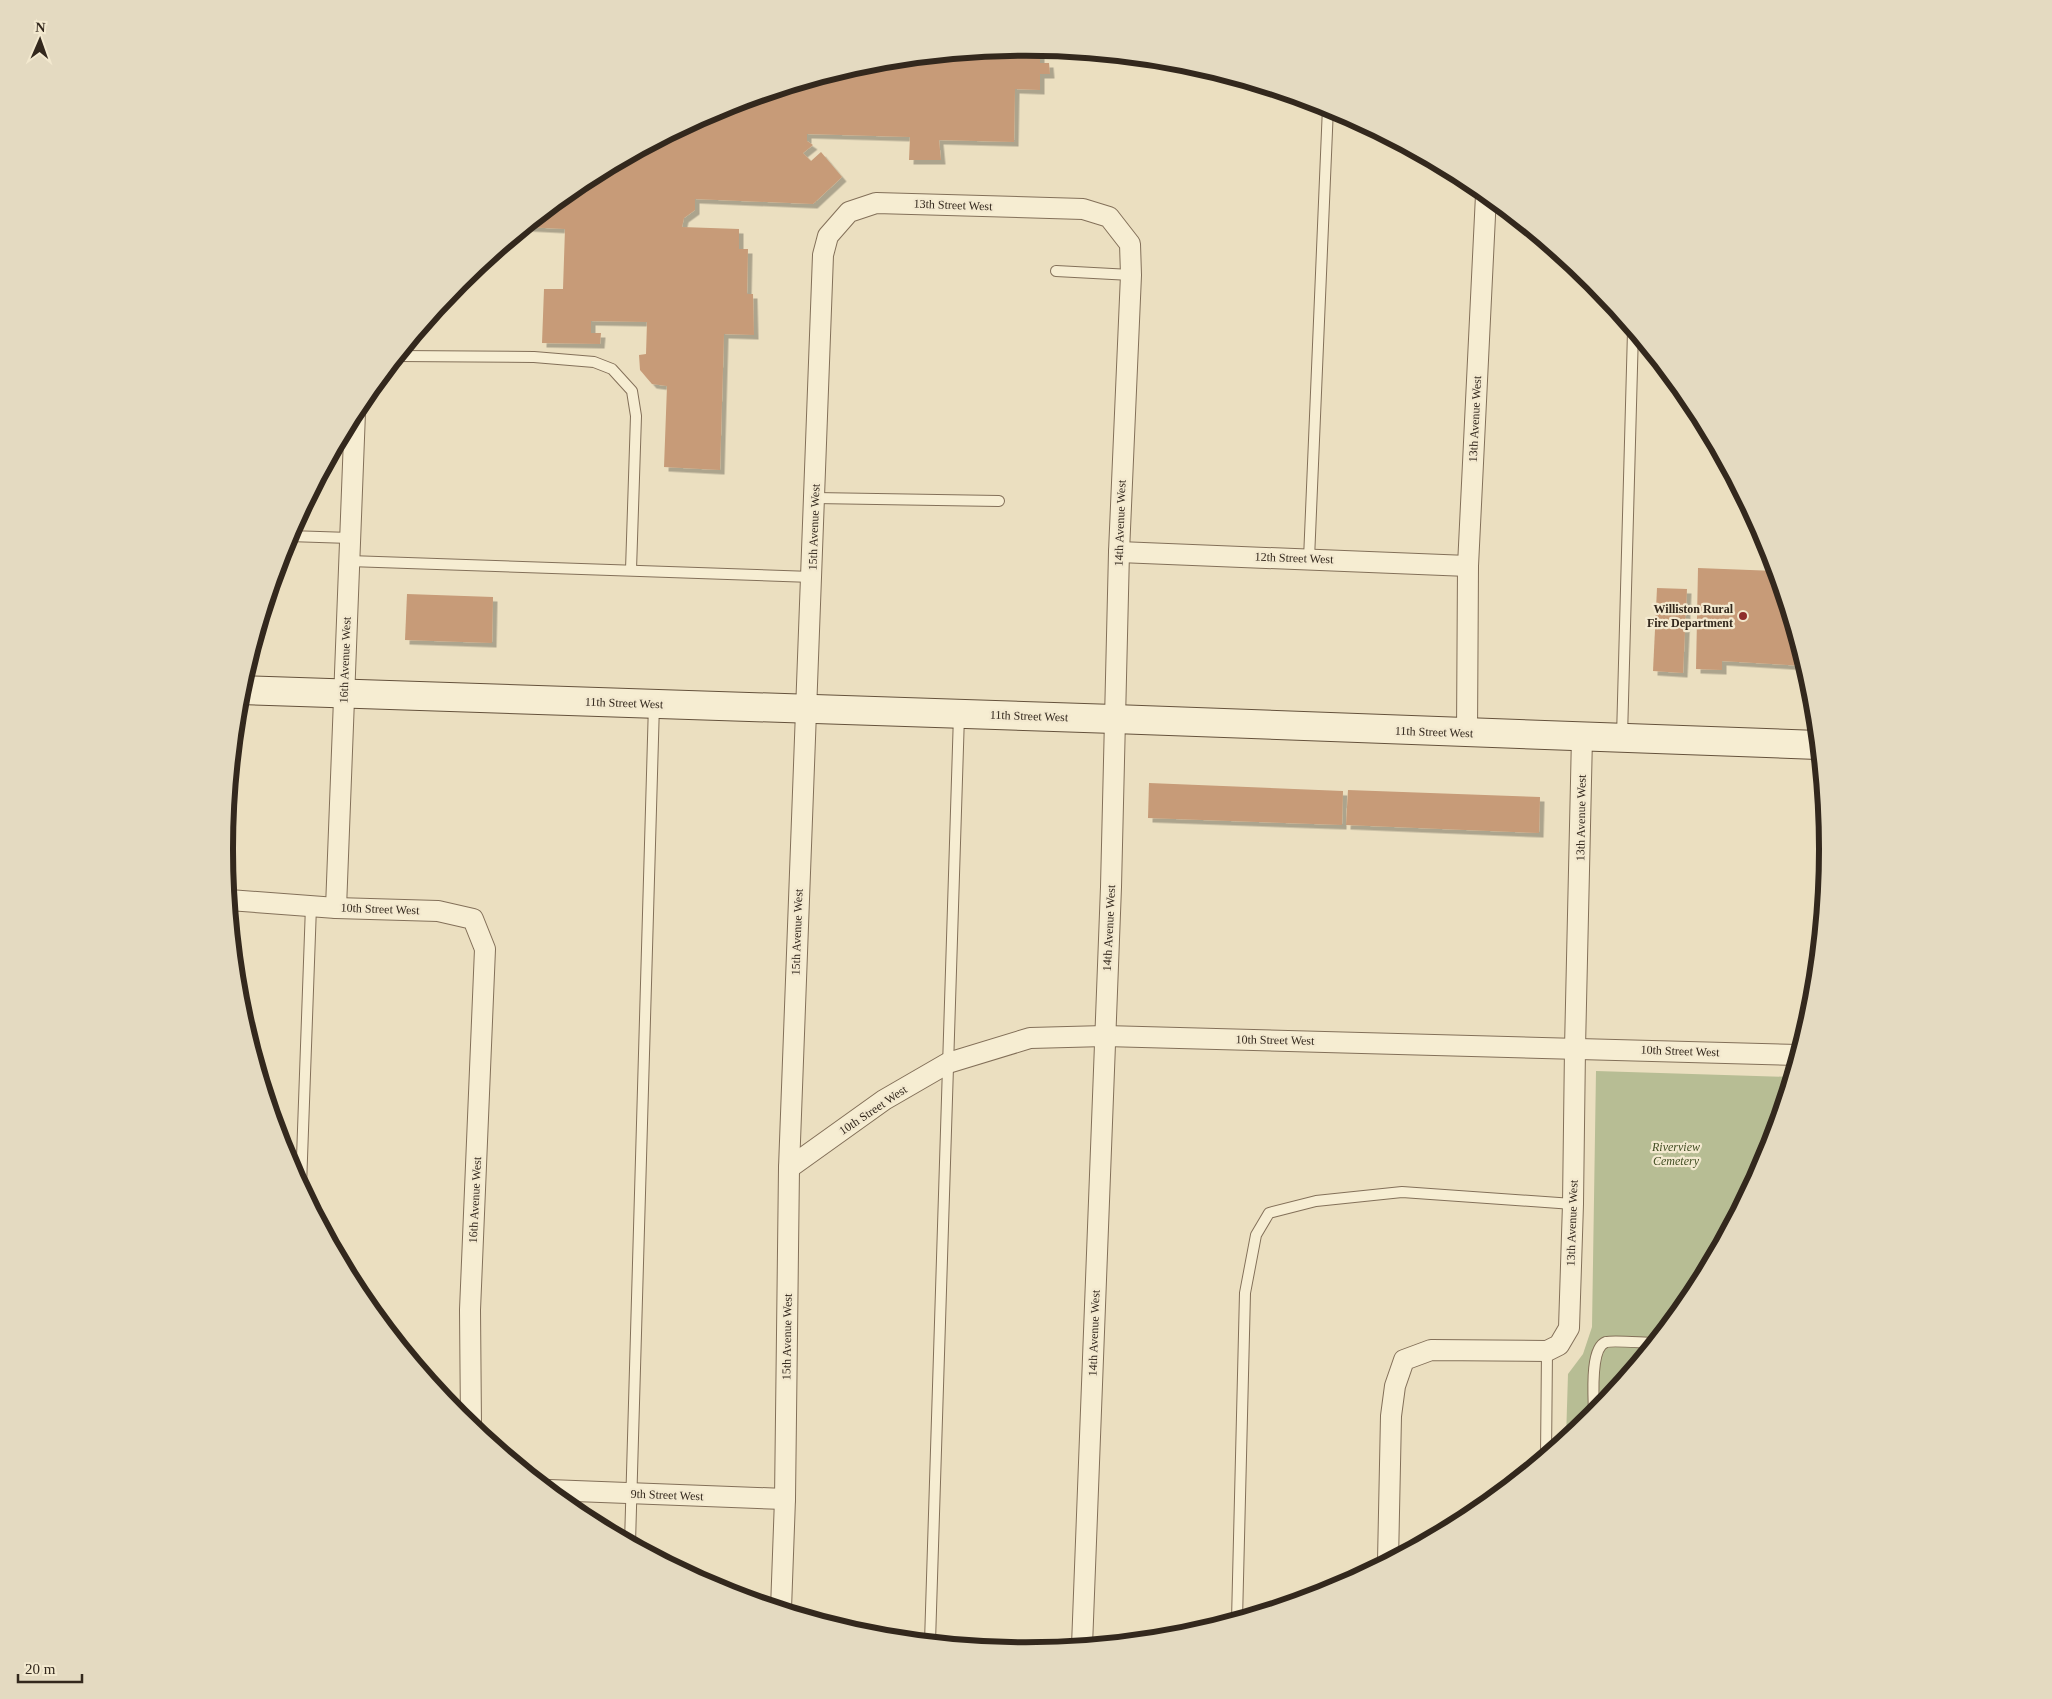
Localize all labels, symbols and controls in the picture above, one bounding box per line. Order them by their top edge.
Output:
north arrow [15,15,65,65]
text: N [35,20,46,35]
street label: 13th Street West [913,197,993,213]
street label: 13th Avenue West [1466,375,1484,463]
street label: 14th Avenue West [1111,479,1129,567]
street label: 15th Avenue West [805,483,823,571]
street label: 12th Street West [1254,550,1334,566]
place label: Williston Rural Fire Department [1647,602,1734,630]
marker: Williston Rural Fire Department [1737,610,1749,622]
street label: 16th Avenue West [336,616,354,704]
street label: 11th Street West [585,695,664,711]
street label: 11th Street West [990,708,1069,724]
street label: 11th Street West [1395,724,1474,740]
street label: 13th Avenue West [1573,774,1589,861]
street label: 14th Avenue West [1100,884,1118,972]
street label: 15th Avenue West [788,888,806,976]
street label: 10th Street West [340,901,420,917]
street label: 10th Street West [1235,1032,1315,1048]
street label: 10th Street West [1640,1043,1720,1059]
street label: 10th Street West [836,1082,910,1138]
park label: Riverview Cemetery [1651,1140,1700,1168]
street label: 16th Avenue West [466,1156,484,1244]
street label: 13th Avenue West [1563,1179,1581,1267]
street label: 14th Avenue West [1085,1289,1103,1377]
street label: 15th Avenue West [779,1293,795,1380]
street label: 9th Street West [630,1487,704,1503]
scale bar [18,1652,81,1684]
text: 20 m [25,1661,56,1677]

